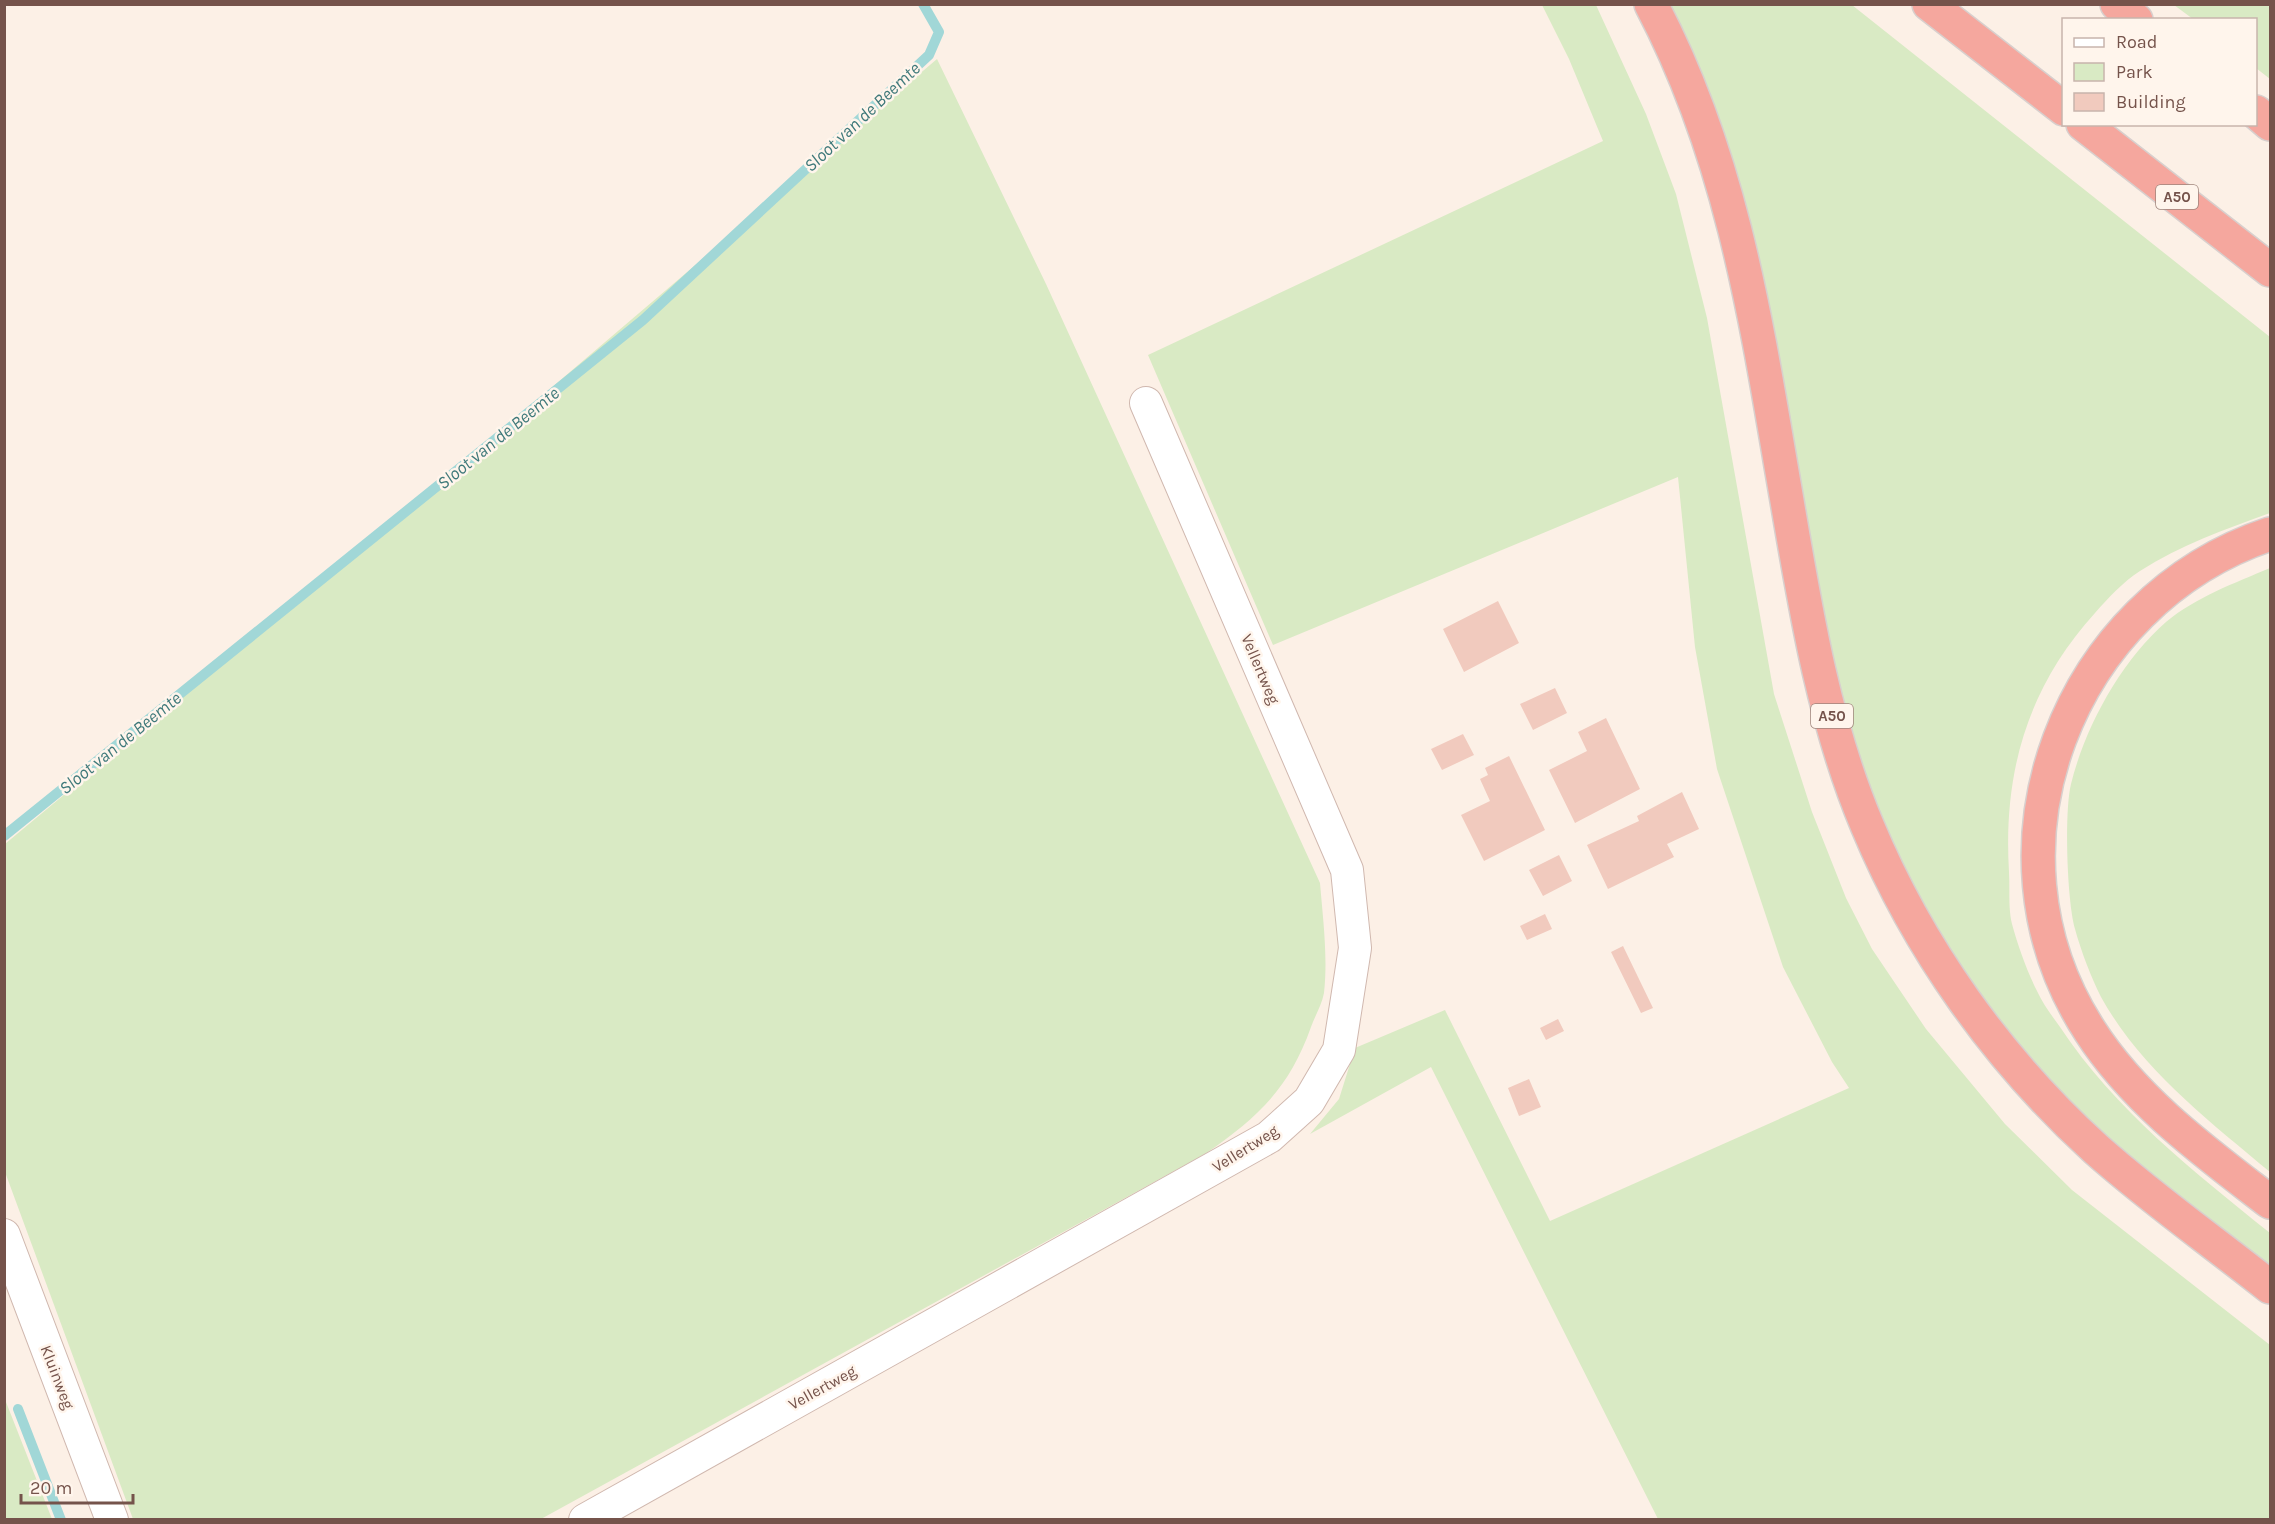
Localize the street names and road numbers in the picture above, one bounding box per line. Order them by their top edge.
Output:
road number: A50 [2156,185,2198,209]
street label: Vellertweg [1237,631,1284,707]
road number: A50 [1811,704,1853,728]
street label: Vellertweg [1209,1121,1282,1176]
street label: Kluinweg [37,1342,78,1412]
street label: Vellertweg [785,1361,859,1414]

